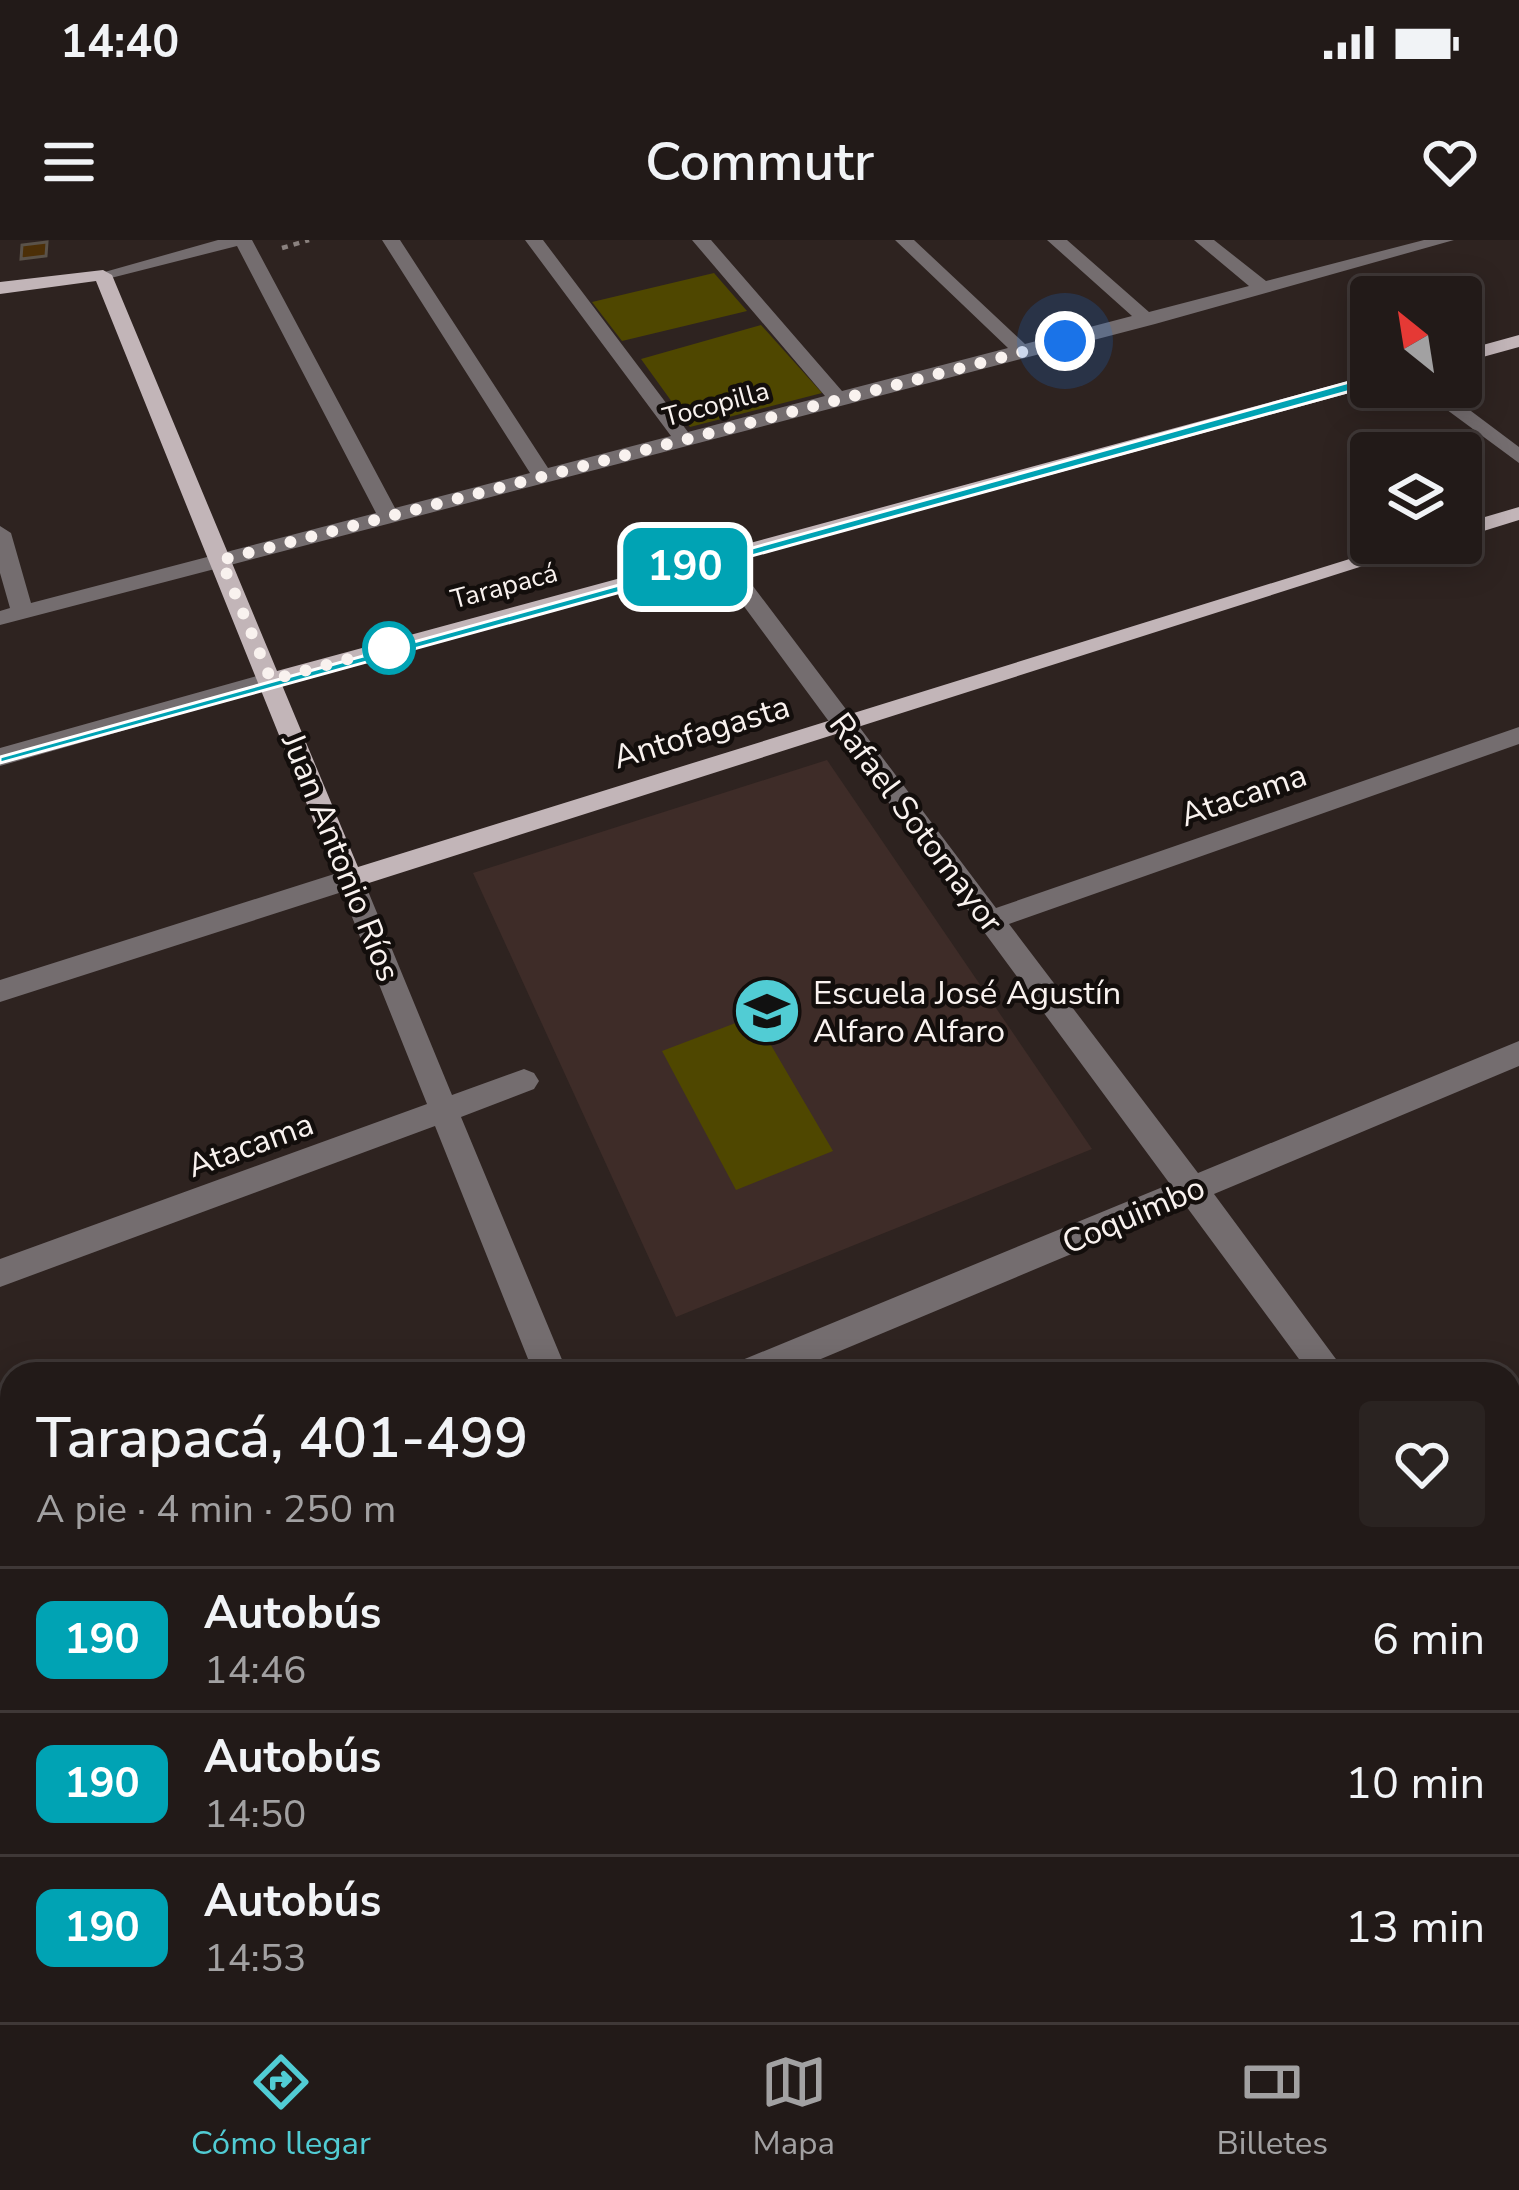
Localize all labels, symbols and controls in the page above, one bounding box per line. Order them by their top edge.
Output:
text: 14:40 [60,12,179,73]
text: Commutr [645,125,874,199]
icon: menu [36,129,102,195]
icon: heart [1417,129,1483,195]
north arrow [1350,276,1482,408]
map controls [1350,276,1482,564]
your location [1035,311,1095,371]
street label: Tocopilla [659,373,773,436]
button: layers [1350,432,1482,564]
line badge: 190 [616,528,754,606]
text: 190 [647,538,723,595]
street label: Tarapacá [447,554,562,618]
unlabelled marker [364,623,414,673]
street label: Antofagasta [608,684,795,781]
street label: Rafael Sotomayor [818,704,1013,942]
street label: Juan Antonio Ríos [270,726,411,988]
street label: Atacama [1174,753,1313,838]
place label: Escuela José Agustín Alfaro Alfaro [813,971,1121,1054]
school or university icon: Escuela José Agustín Alfaro Alfaro [732,976,802,1046]
street label: Atacama [181,1102,320,1189]
street label: Coquimbo [1055,1165,1212,1266]
text: Tarapacá, 401-499 [36,1399,528,1477]
button: heart [1359,1401,1485,1527]
text: A pie · 4 min · 250 m [36,1483,396,1536]
text: Autobús [204,1583,382,1644]
text: 6 min [1372,1609,1485,1670]
text: 190 [64,1611,140,1668]
text: 14:46 [204,1644,307,1697]
text: Autobús [204,1727,382,1788]
text: 10 min [1345,1753,1485,1814]
text: 190 [64,1755,140,1812]
text: 14:50 [204,1788,307,1841]
text: Autobús [204,1871,382,1932]
text: 13 min [1345,1897,1485,1958]
text: 190 [64,1899,140,1956]
text: 14:53 [204,1932,307,1985]
tab: Cómo llegar [191,2049,371,2166]
tab: Mapa [752,2049,835,2166]
tab: Billetes [1216,2049,1328,2166]

